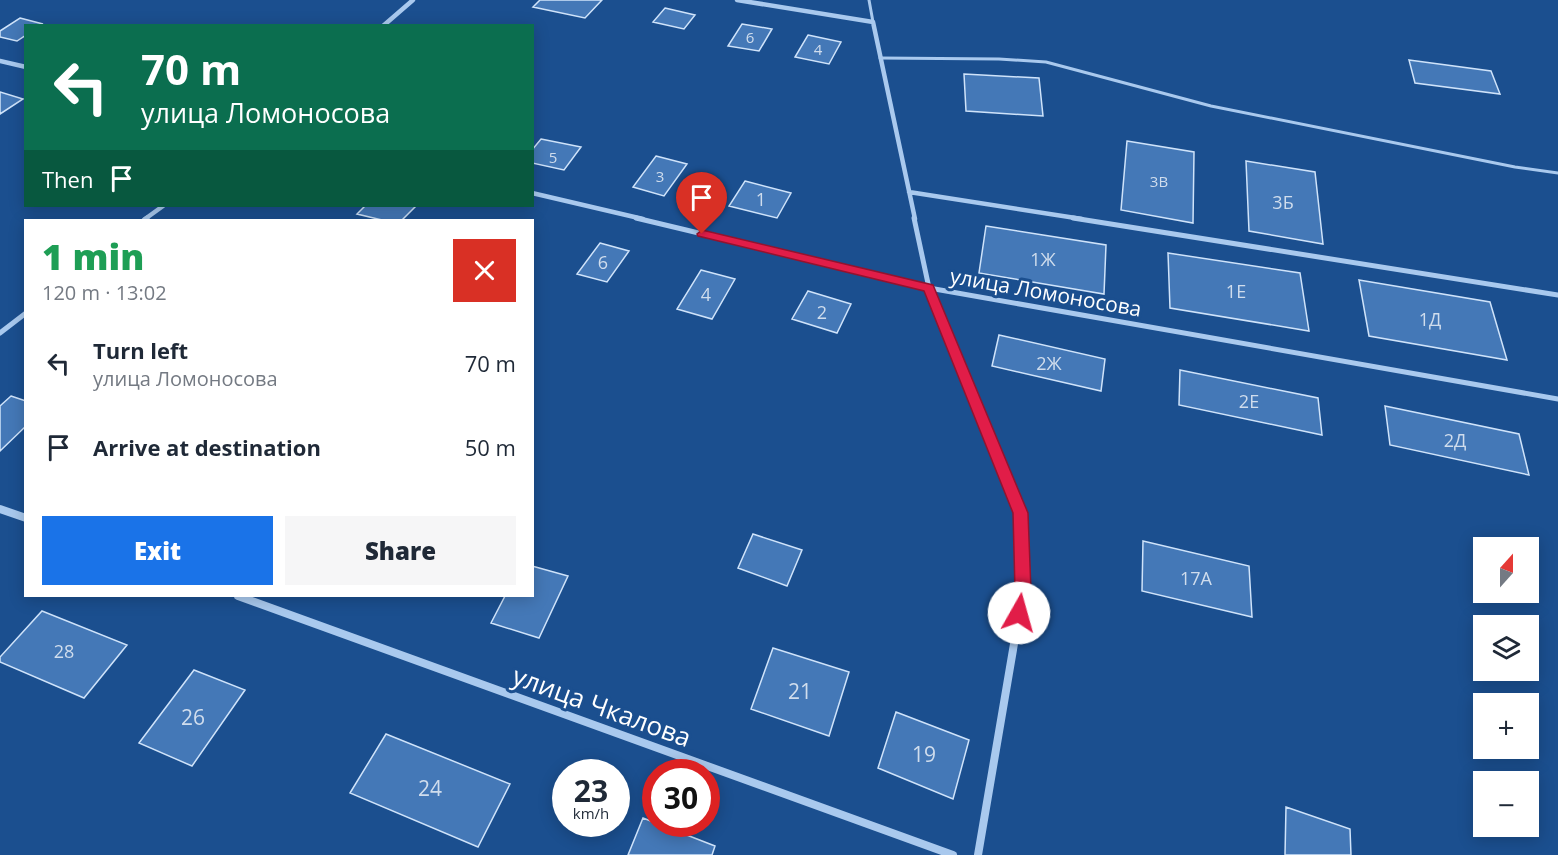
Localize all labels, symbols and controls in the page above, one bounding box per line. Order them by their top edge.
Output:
house number: 6 [746,27,754,47]
house number: 4 [814,39,823,59]
text: 70 m [141,40,241,97]
icon: left [42,48,120,126]
text: улица Ломоносова [141,94,390,131]
house number: 5 [549,147,557,167]
icon: arrive [105,162,138,195]
text: Then [42,164,93,194]
house number: 3 [656,166,664,186]
house number: 3В [1150,171,1168,191]
pin [676,172,727,234]
icon: arrive [685,181,718,214]
house number: 1 [756,187,766,211]
house number: 3Б [1272,190,1294,214]
text: 1 min [42,232,144,281]
button: close [453,239,516,302]
house number: 1Ж [1030,247,1057,271]
house number: 6 [598,250,608,274]
street label: улица Ломоносова [948,261,1144,323]
text: 120 m · 13:02 [42,279,167,306]
house number: 1Е [1226,279,1246,303]
house number: 4 [701,282,711,306]
house number: 2 [817,300,827,324]
house number: 1Д [1419,307,1441,331]
text: Turn left [93,335,188,365]
icon: left [42,347,75,380]
text: 70 m [465,348,516,378]
house number: 2Ж [1036,351,1063,375]
text: улица Ломоносова [93,365,278,392]
house number: 2Е [1239,389,1259,413]
house number: 2Д [1444,428,1466,452]
icon: arrive [42,431,75,464]
text: Arrive at destination [93,432,321,462]
text: 50 m [465,432,516,462]
button: Exit [42,516,273,585]
button: Share [285,516,516,585]
north arrow [1473,537,1539,603]
map controls [1473,537,1539,837]
house number: 17А [1180,566,1213,590]
position arrow [987,581,1051,645]
button: layers [1473,615,1539,681]
house number: 28 [54,639,74,663]
street label: улица Чкалова [508,657,696,755]
house number: 21 [788,677,812,705]
button: + [1473,693,1539,759]
house number: 26 [181,703,205,731]
house number: 19 [912,740,936,768]
speed limit sign: 30 [642,759,720,837]
text: 23 [574,770,608,811]
button: − [1473,771,1539,837]
house number: 24 [418,774,442,802]
text: km/h [573,803,609,823]

